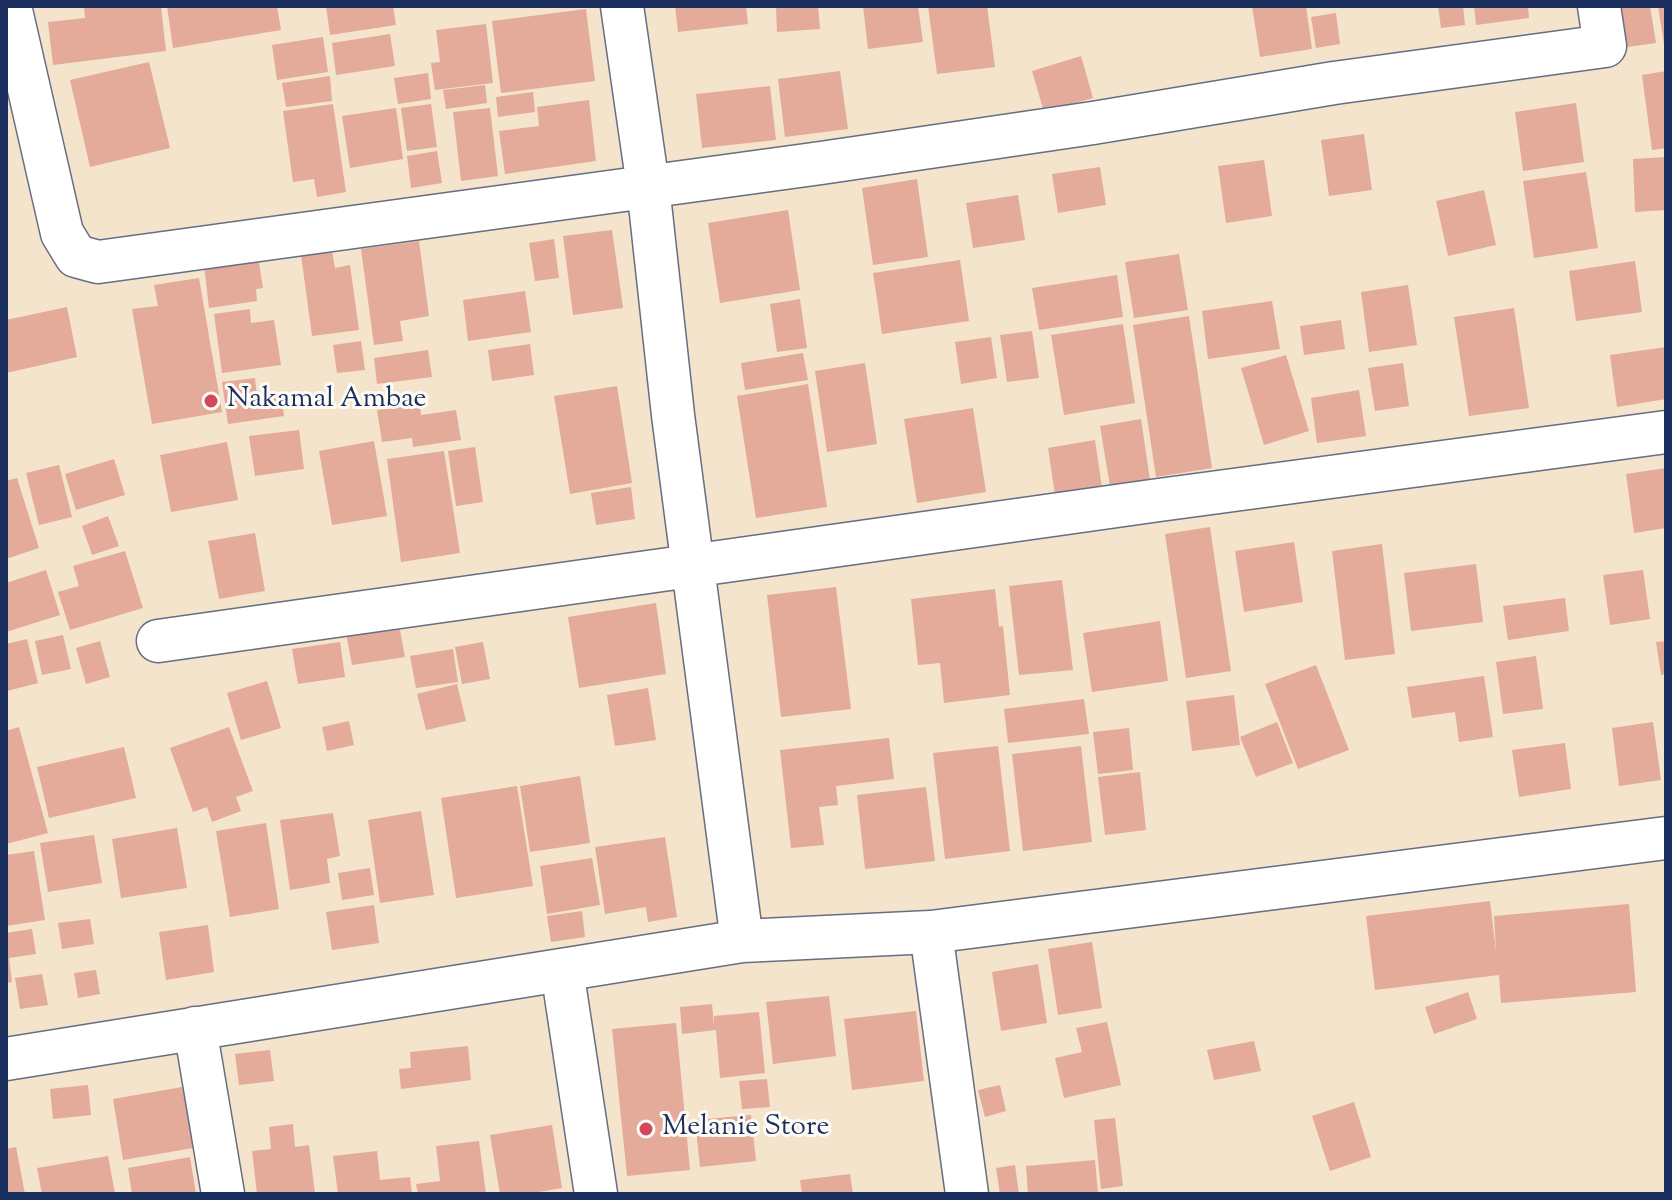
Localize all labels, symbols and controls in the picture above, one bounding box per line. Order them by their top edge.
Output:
place label: Nakamal Ambae [227,384,427,418]
marker: Nakamal Ambae [202,392,220,410]
place label: Melanie Store [662,1112,829,1146]
marker: Melanie Store [637,1120,655,1138]

